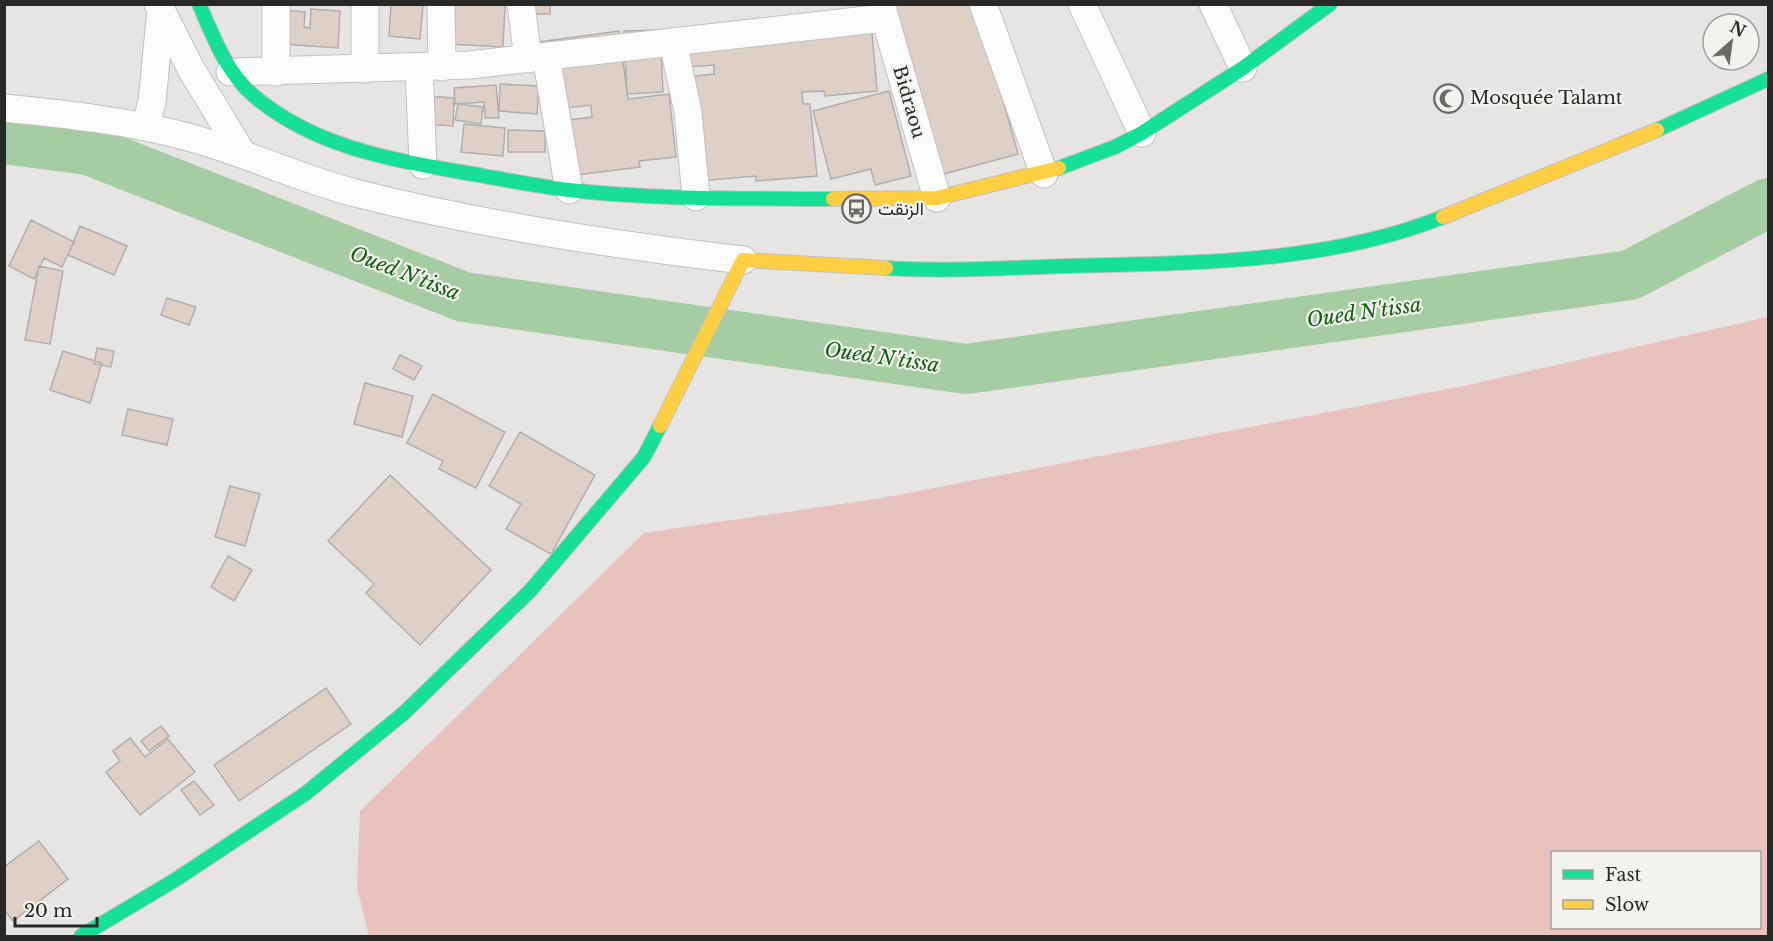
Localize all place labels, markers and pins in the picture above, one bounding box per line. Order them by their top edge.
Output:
mosque icon: Mosquée Talamt [1433,82,1465,114]
place label: Mosquée Talamt [1470,87,1623,109]
bus stop icon: الزنقت [841,193,873,225]
place label: الزنقت [878,198,924,220]

